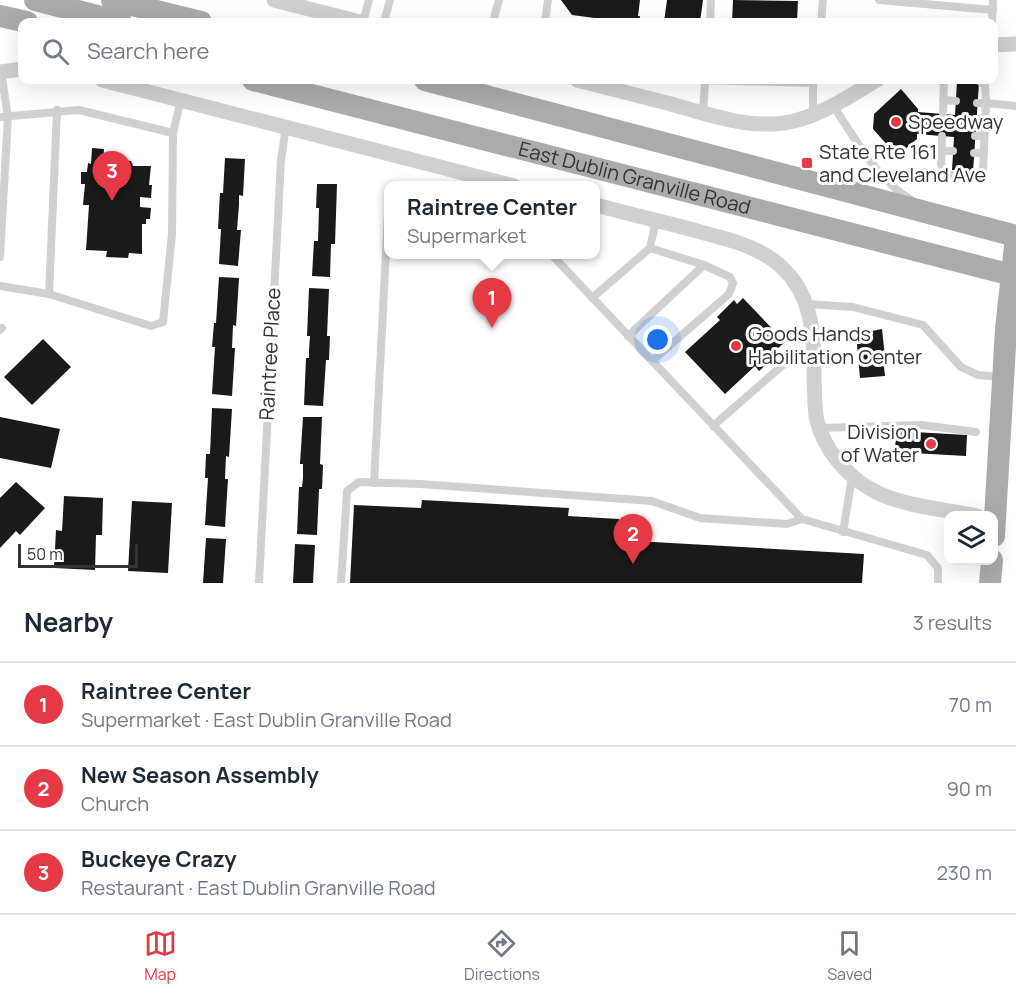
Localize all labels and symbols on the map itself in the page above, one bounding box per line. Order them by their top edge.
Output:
place label: Speedway [908,108,1004,135]
marker: Speedway [889,115,903,129]
street label: East Dublin Granville Road [516,135,754,220]
place label: State Rte 161 and Cleveland Ave [819,138,986,188]
pin: 3 [92,152,132,201]
marker: State Rte 161 and Cleveland Ave [800,156,814,170]
pin: 1 [472,278,512,328]
street label: Raintree Place [253,287,286,421]
place label: Goods Hands Habilitation Center [748,320,922,370]
your location [643,325,672,354]
marker: Goods Hands Habilitation Center [729,339,743,353]
place label: Division of Water [841,418,919,468]
marker: Division of Water [924,437,938,451]
pin: 2 [614,514,652,564]
scale bar [18,541,138,568]

